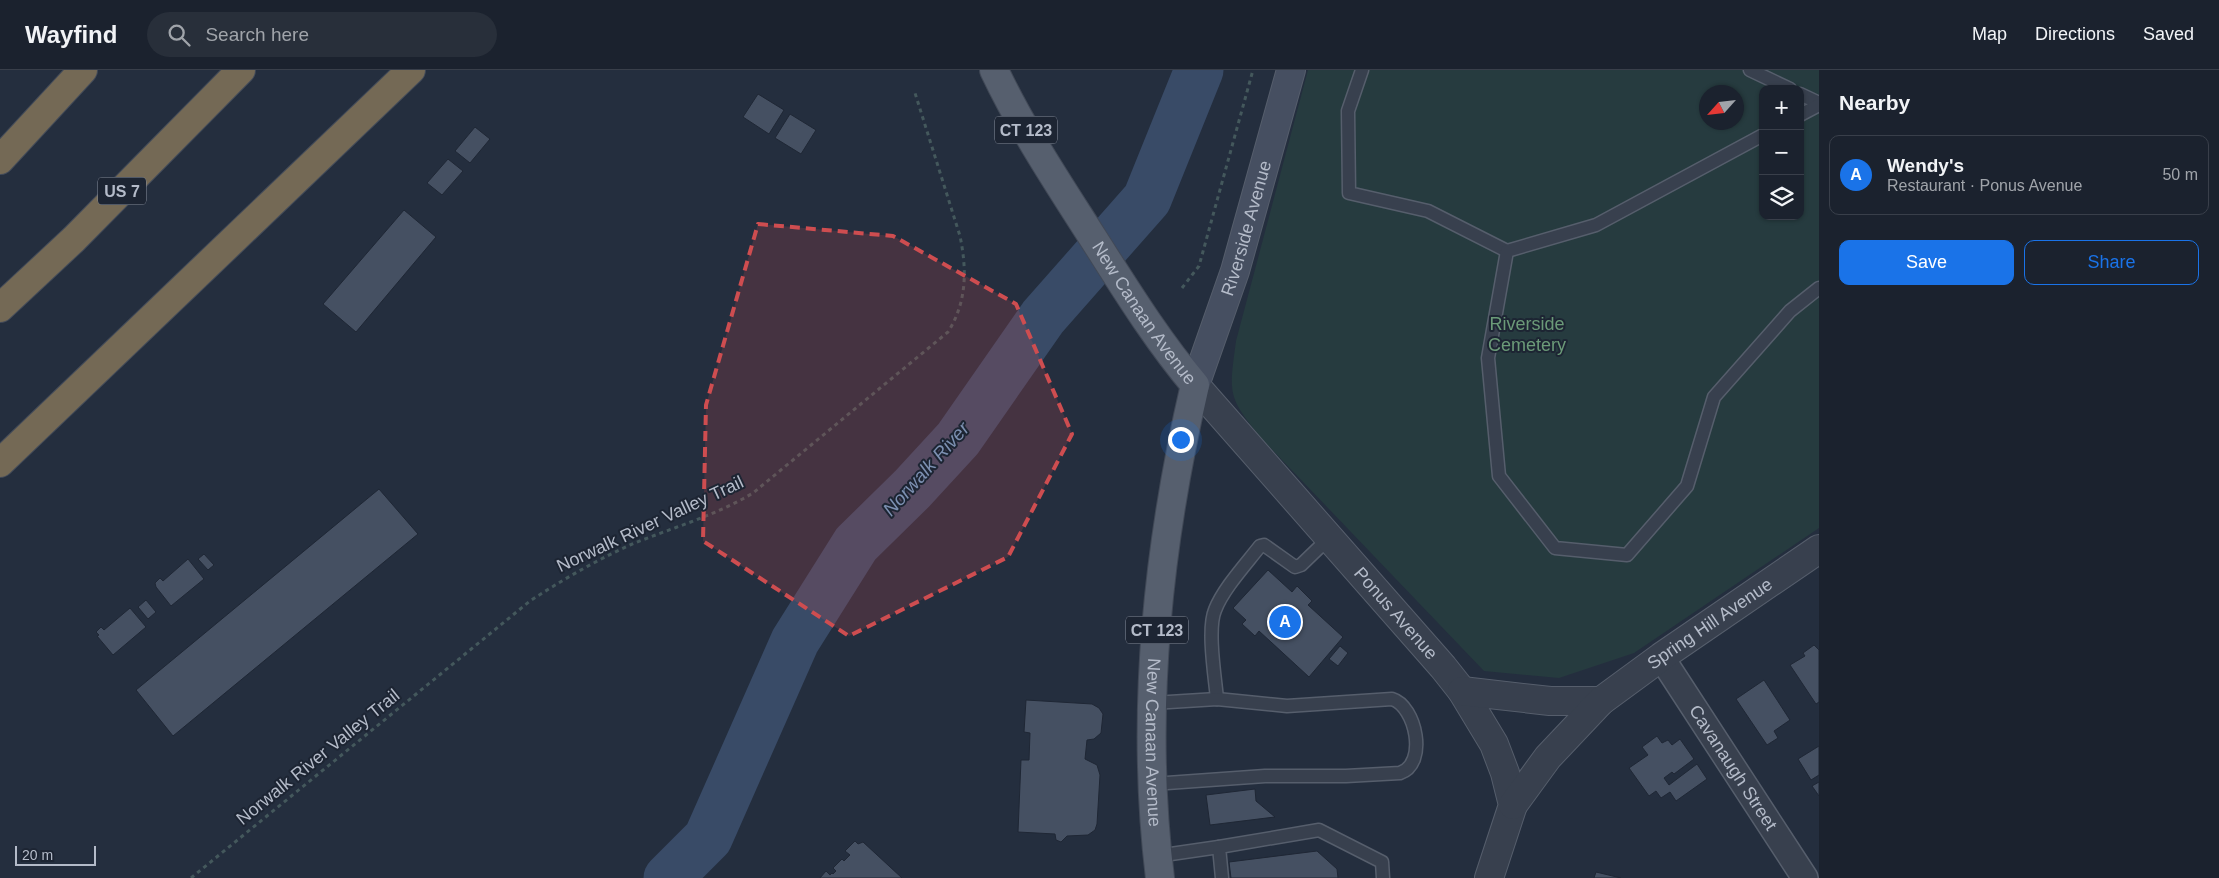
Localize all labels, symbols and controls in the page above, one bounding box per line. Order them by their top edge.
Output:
search box [147,12,497,57]
text: Wayfind [25,21,117,48]
icon: search [165,21,193,49]
text: Search here [205,24,309,45]
text: Map [1972,24,2007,44]
text: Directions [2035,24,2115,44]
text: Saved [2143,24,2194,44]
north arrow [1699,85,1744,130]
map controls [1759,85,1804,220]
button: + [1759,85,1804,130]
text: Nearby [1839,91,1910,114]
road number: CT 123 [995,116,1057,144]
button: − [1759,130,1804,175]
text: Wendy's [1887,155,1964,176]
street label: Riverside Avenue [1217,158,1275,299]
text: A [1850,166,1862,183]
text: 50 m [2162,166,2198,183]
button: layers [1759,175,1804,220]
text: Restaurant · Ponus Avenue [1887,177,2082,194]
road number: US 7 [98,178,146,204]
street label: New Canaan Avenue [1088,238,1200,388]
button: Save [1839,240,2014,285]
button: Share [2024,240,2199,285]
park label: Riverside Cemetery [1488,314,1566,355]
water label: Norwalk River [879,418,974,520]
your location [1168,427,1194,453]
street label: Norwalk River Valley Trail [553,472,747,576]
street label: Ponus Avenue [1350,563,1442,663]
street label: Spring Hill Avenue [1644,574,1776,674]
pin: A [1269,603,1301,641]
road number: CT 123 [1126,616,1188,644]
street label: New Canaan Avenue [1142,657,1165,827]
street label: Norwalk River Valley Trail [233,685,403,829]
street label: Cavanaugh Street [1685,701,1781,834]
scale bar [15,843,96,866]
text: 20 m [22,847,53,863]

